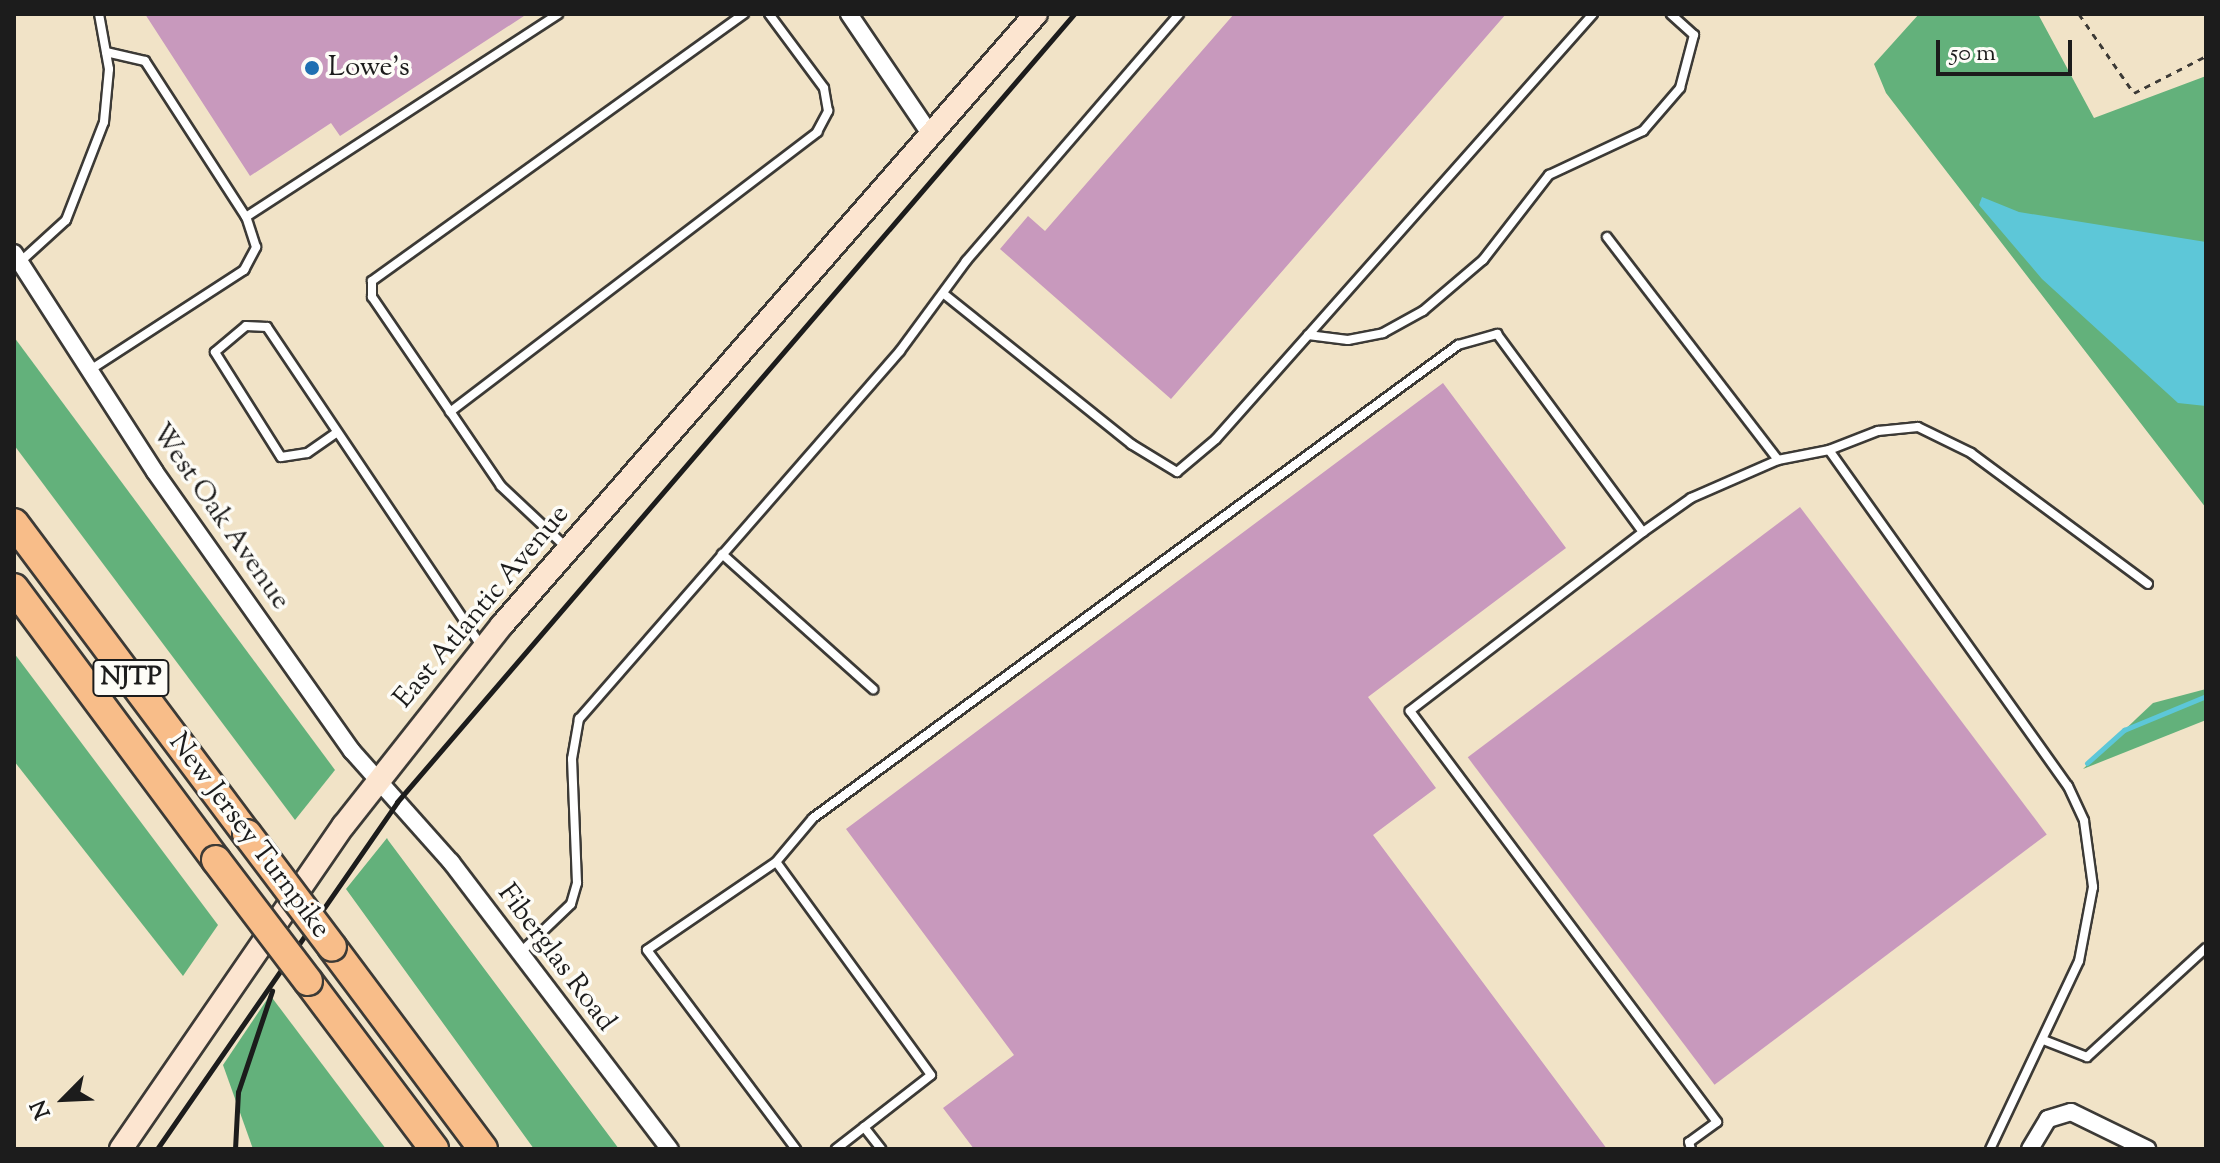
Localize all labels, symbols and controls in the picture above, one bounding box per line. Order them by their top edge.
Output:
scale bar [1940,24,2076,74]
text: 50 m [1950,37,1996,71]
place label: Lowe's [328,51,410,85]
marker: Lowe's [303,59,321,77]
street label: West Oak Avenue [143,417,297,617]
street label: East Atlantic Avenue [387,499,577,715]
road number: NJTP [91,656,171,700]
street label: New Jersey Turnpike [161,727,337,945]
street label: Fiberglas Road [490,878,622,1038]
north arrow [24,1059,104,1139]
text: N [24,1094,60,1123]

